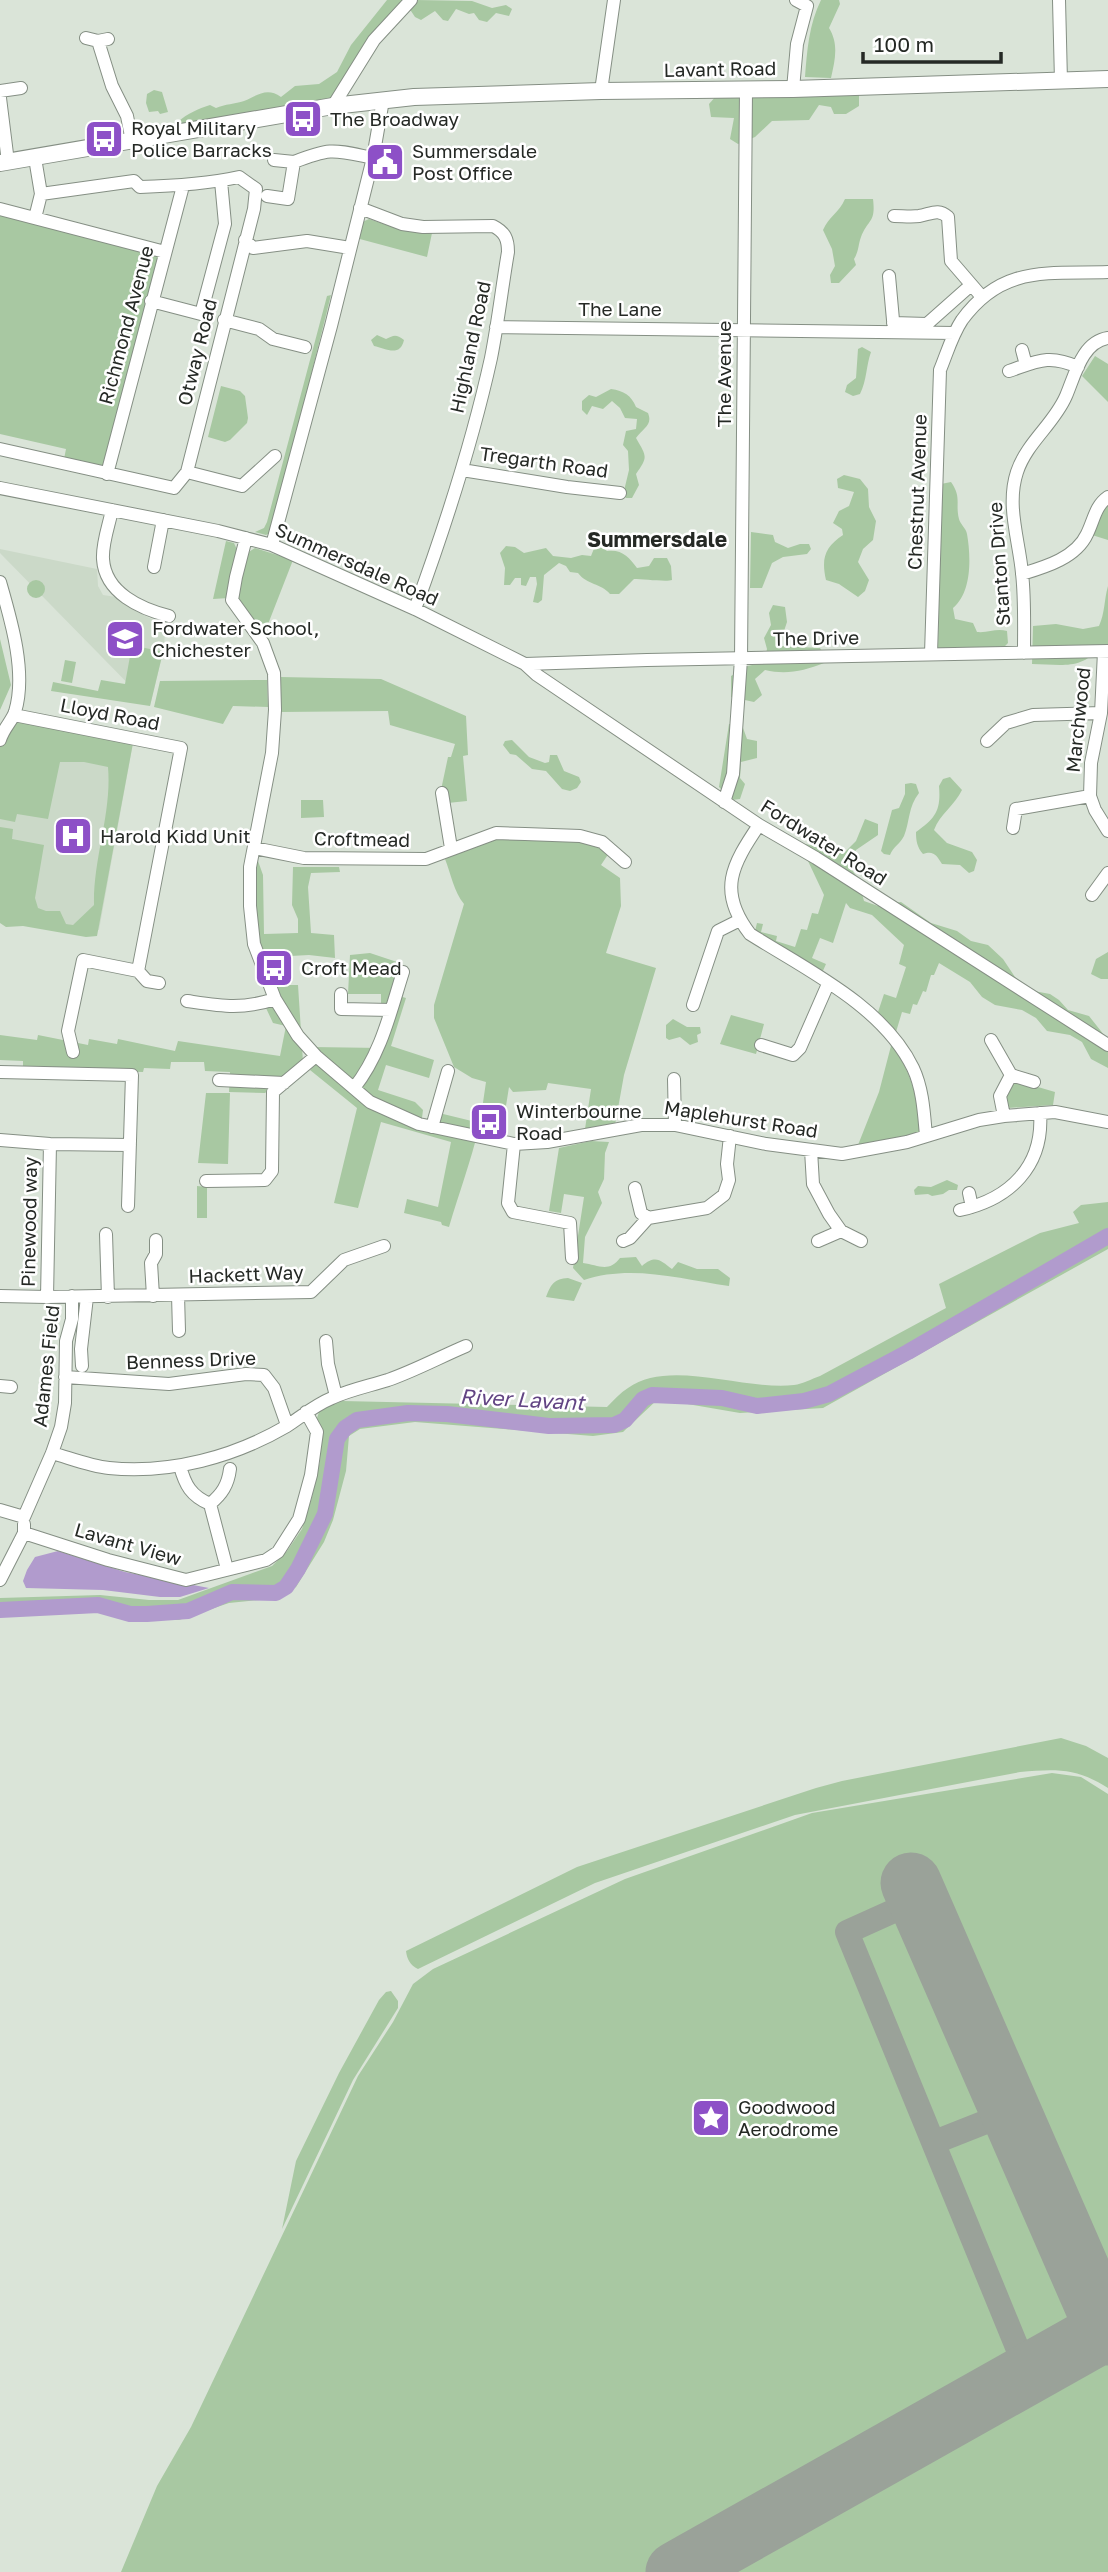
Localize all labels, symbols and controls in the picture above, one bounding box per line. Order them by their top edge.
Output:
scale bar [863,21,1001,65]
text: 100 m [874,31,934,57]
street label: Lavant Road [664,56,776,81]
bus stop icon: The Broadway [282,98,324,140]
place label: The Broadway [330,107,459,130]
place label: Royal Military Police Barracks [131,116,272,161]
bus stop icon: Royal Military Police Barracks [83,118,125,160]
place label: Summersdale Post Office [412,139,537,184]
public building icon: Summersdale Post Office [364,141,406,183]
street label: Richmond Avenue [93,243,158,407]
street label: Highland Road [444,279,495,415]
street label: Otway Road [172,296,221,408]
street label: The Lane [578,297,662,320]
street label: The Avenue [712,321,735,427]
street label: Chestnut Avenue [902,414,931,570]
street label: Tregarth Road [479,441,610,482]
street label: Stanton Drive [983,501,1014,627]
street label: Summersdale Road [272,517,442,610]
district label: Summersdale [587,526,727,552]
place label: Fordwater School, Chichester [152,616,320,661]
school or university icon: Fordwater School, Chichester [104,618,146,660]
street label: The Drive [773,625,859,650]
street label: Marchwood [1061,666,1094,774]
street label: Lloyd Road [58,693,162,734]
street label: Fordwater Road [757,794,892,890]
hospital icon: Harold Kidd Unit [52,815,94,857]
place label: Harold Kidd Unit [100,824,251,847]
street label: Croftmead [314,826,410,851]
bus stop icon: Croft Mead [253,947,295,989]
place label: Croft Mead [301,956,402,979]
street label: Maplehurst Road [663,1095,820,1142]
place label: Winterbourne Road [516,1099,642,1144]
bus stop icon: Winterbourne Road [468,1101,510,1143]
street label: Pinewood way [16,1156,41,1287]
street label: Hackett Way [188,1260,304,1287]
street label: Adames Field [28,1304,63,1428]
street label: Benness Drive [126,1346,256,1373]
water label: River Lavant [459,1383,588,1415]
street label: Lavant View [72,1517,184,1570]
place label: Goodwood Aerodrome [738,2095,838,2140]
place icon: Goodwood Aerodrome [690,2097,732,2139]

